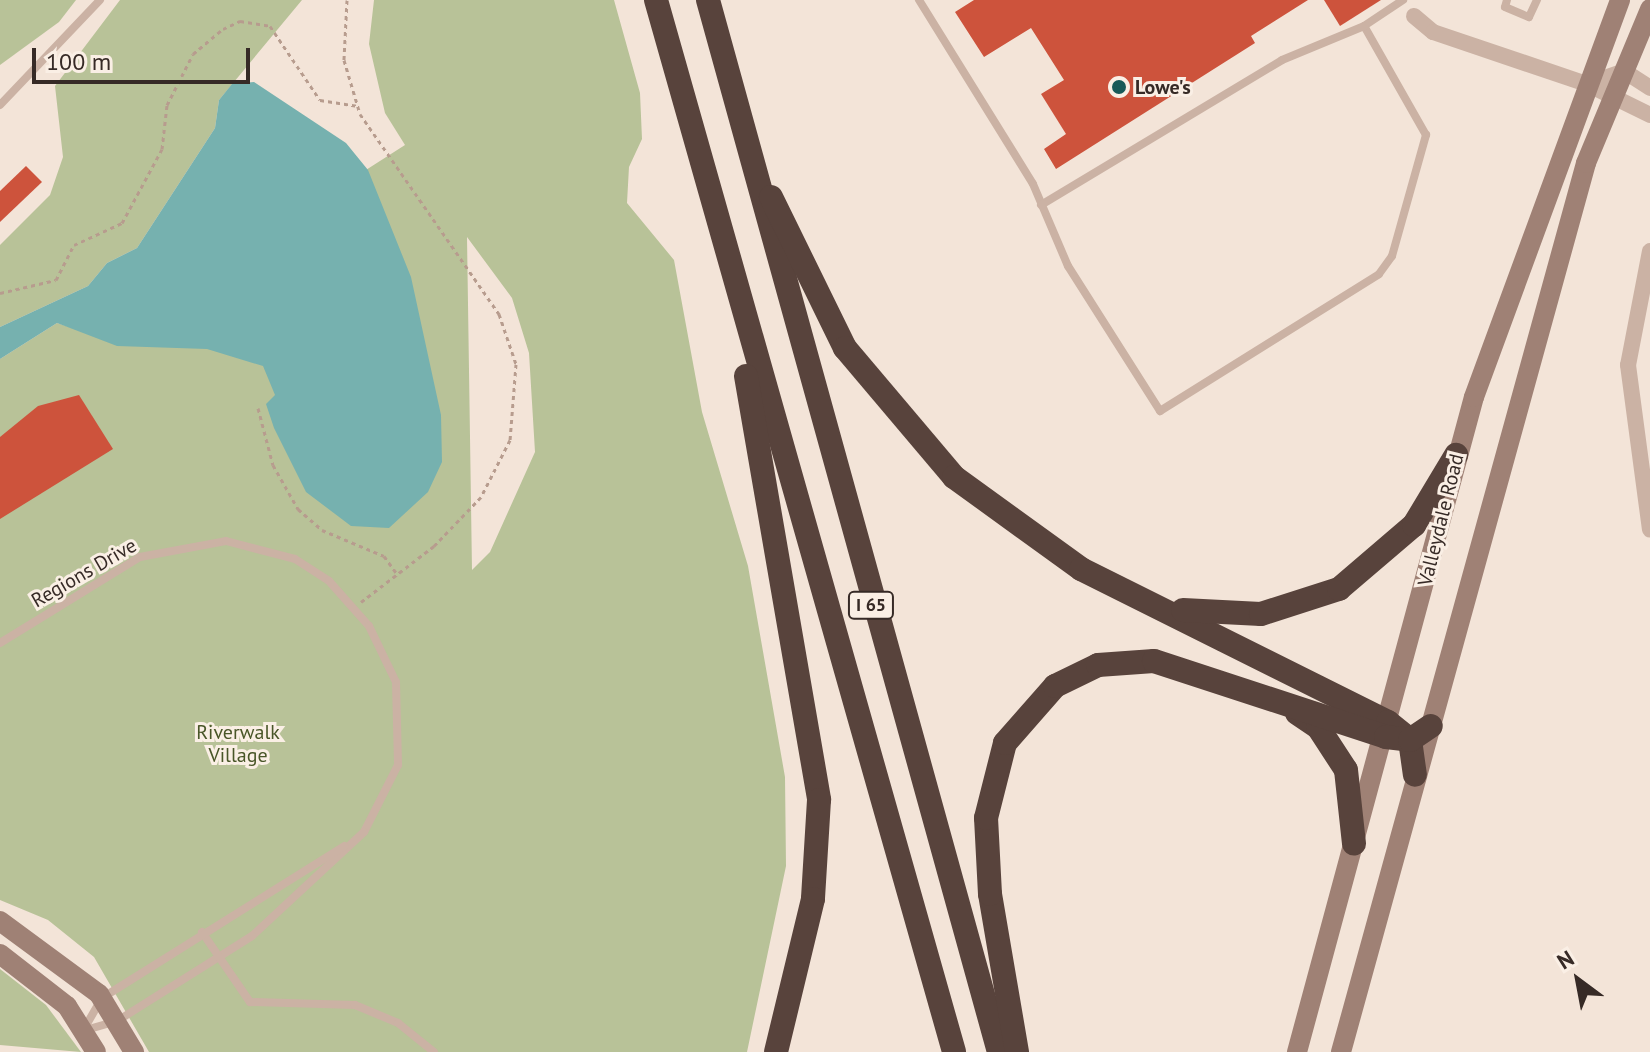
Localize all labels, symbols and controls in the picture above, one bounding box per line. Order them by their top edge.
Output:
scale bar [36,32,254,82]
text: 100 m [46,46,111,77]
place label: Lowe's [1135,75,1191,99]
marker: Lowe's [1110,78,1128,96]
street label: Valleydale Road [1413,451,1469,589]
street label: Regions Drive [27,533,141,613]
road number: I 65 [847,591,895,619]
park label: Riverwalk Village [196,721,280,768]
north arrow [1538,940,1618,1020]
text: N [1552,944,1579,975]

